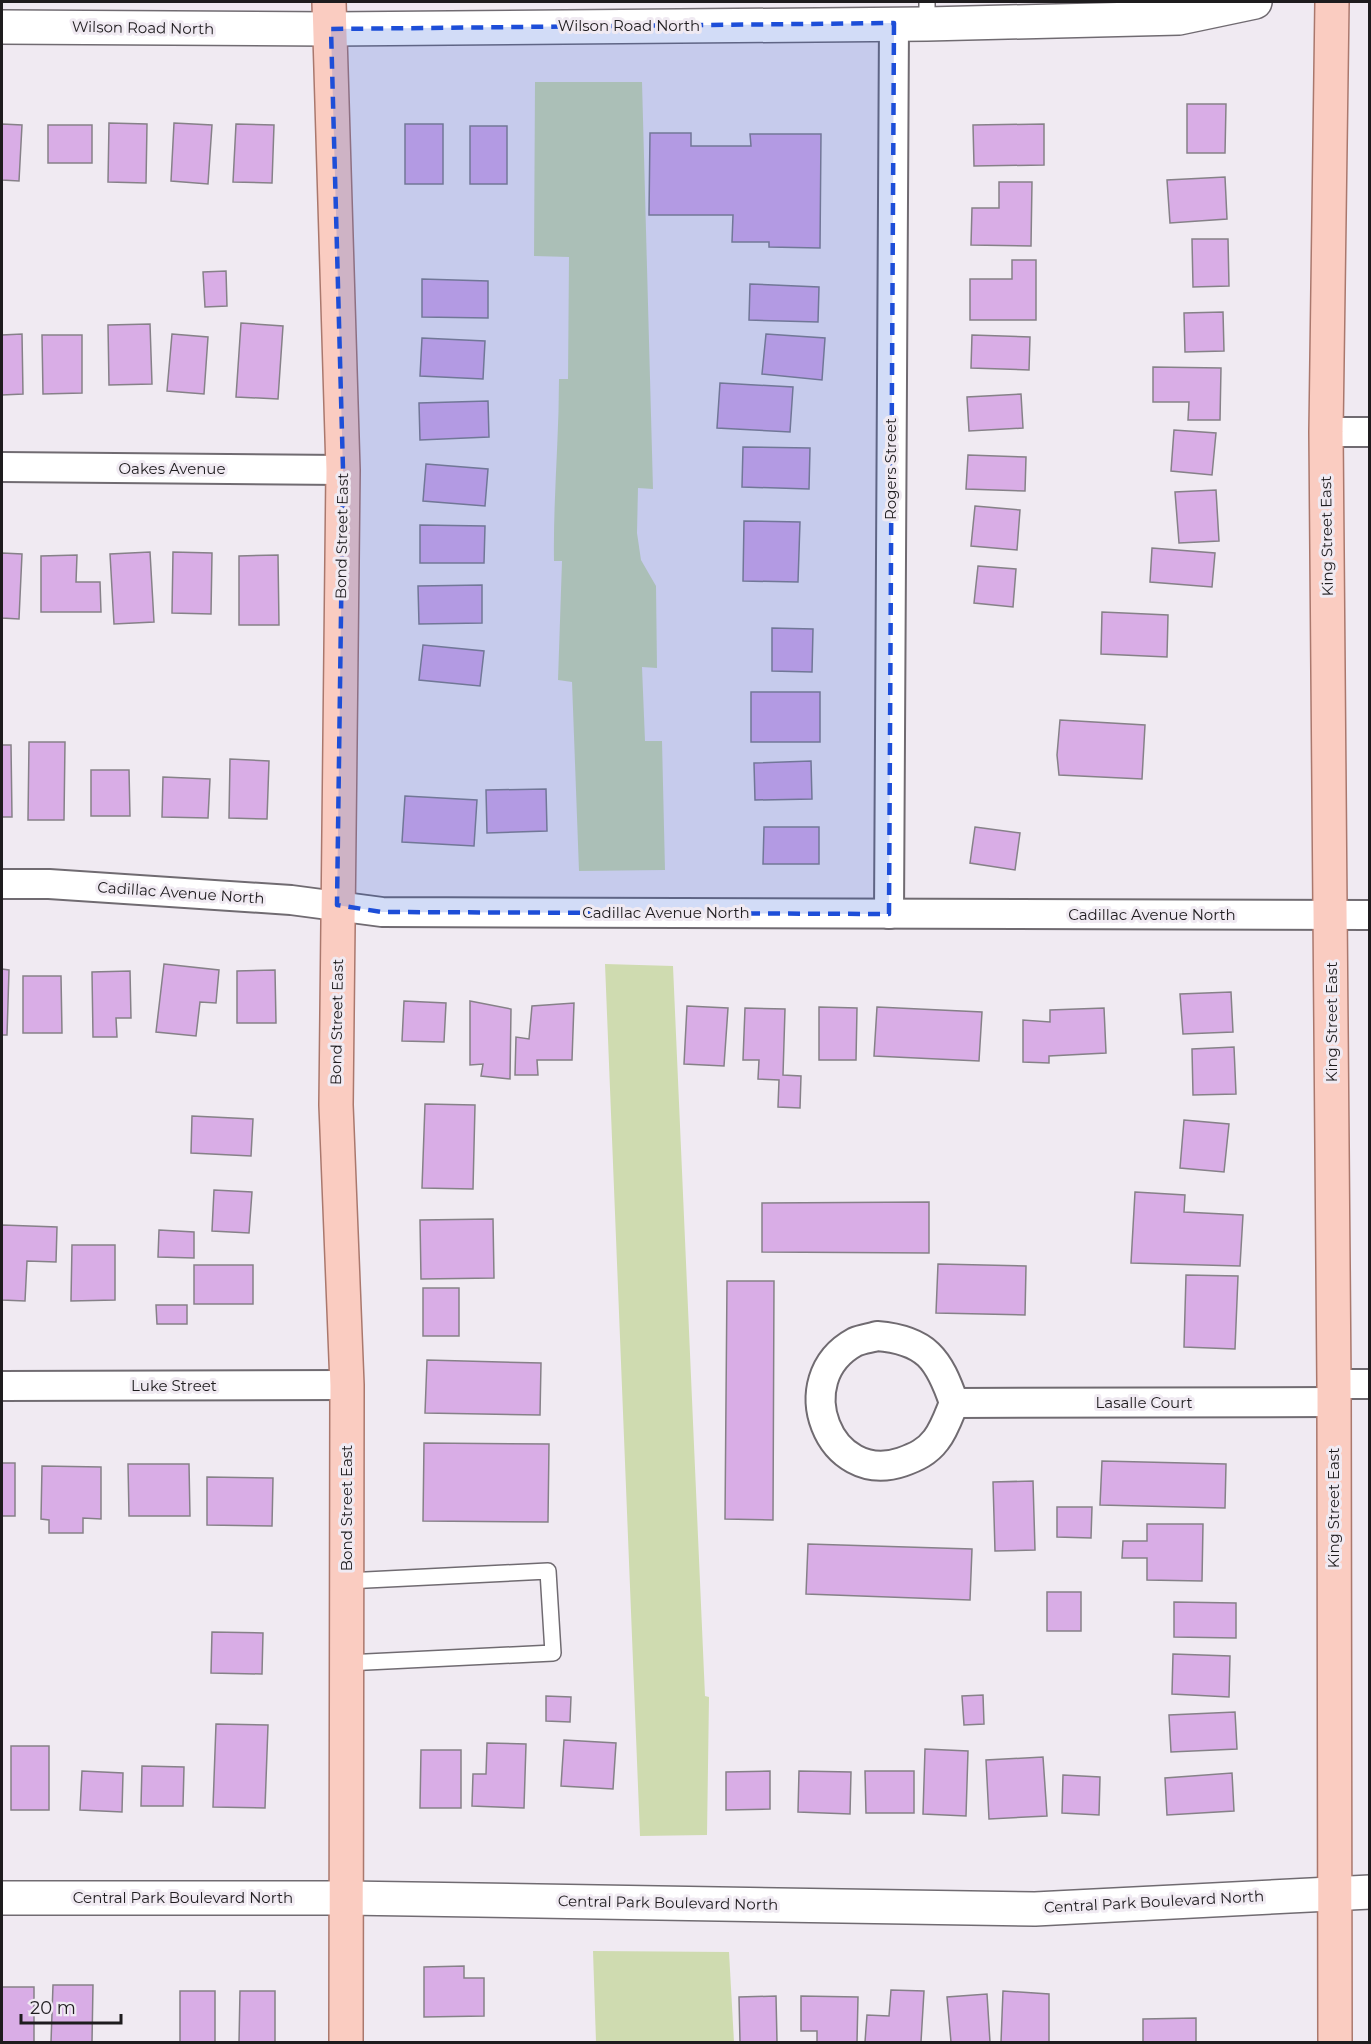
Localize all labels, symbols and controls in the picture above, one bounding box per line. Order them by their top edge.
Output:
street label: Wilson Road North [558,16,700,35]
street label: Wilson Road North [72,17,214,38]
street label: Rogers Street [881,418,900,520]
street label: Oakes Avenue [118,459,226,478]
street label: Bond Street East [331,473,352,599]
street label: King Street East [1316,476,1337,596]
street label: Cadillac Avenue North [97,877,265,908]
street label: Cadillac Avenue North [582,903,750,922]
street label: Cadillac Avenue North [1068,905,1236,924]
street label: Bond Street East [326,959,347,1085]
street label: King Street East [1322,962,1341,1082]
street label: Luke Street [131,1376,217,1395]
street label: Lasalle Court [1095,1393,1193,1412]
street label: Bond Street East [337,1445,356,1571]
street label: King Street East [1324,1448,1343,1568]
street label: Central Park Boulevard North [1043,1886,1265,1917]
street label: Central Park Boulevard North [73,1888,293,1907]
street label: Central Park Boulevard North [558,1891,778,1914]
scale bar [21,1987,122,2025]
text: 20 m [30,1997,76,2019]

